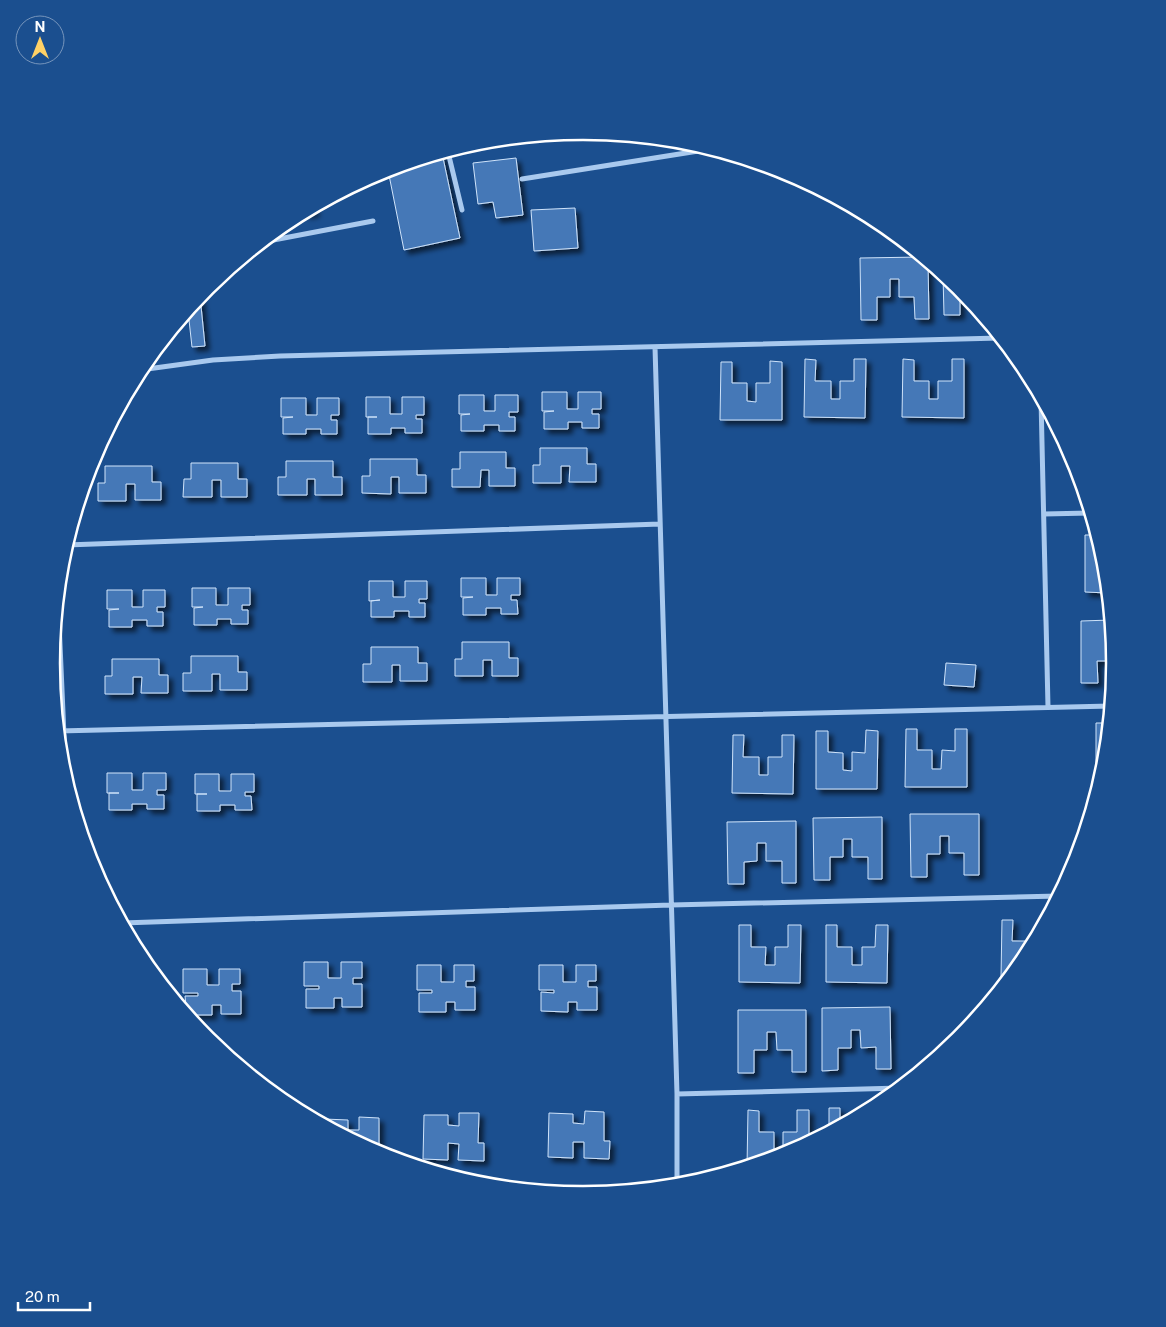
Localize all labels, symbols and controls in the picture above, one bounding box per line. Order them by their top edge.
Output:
north arrow [15,15,65,65]
text: N [35,19,45,35]
scale bar [18,1280,90,1312]
text: 20 m [25,1288,60,1305]

